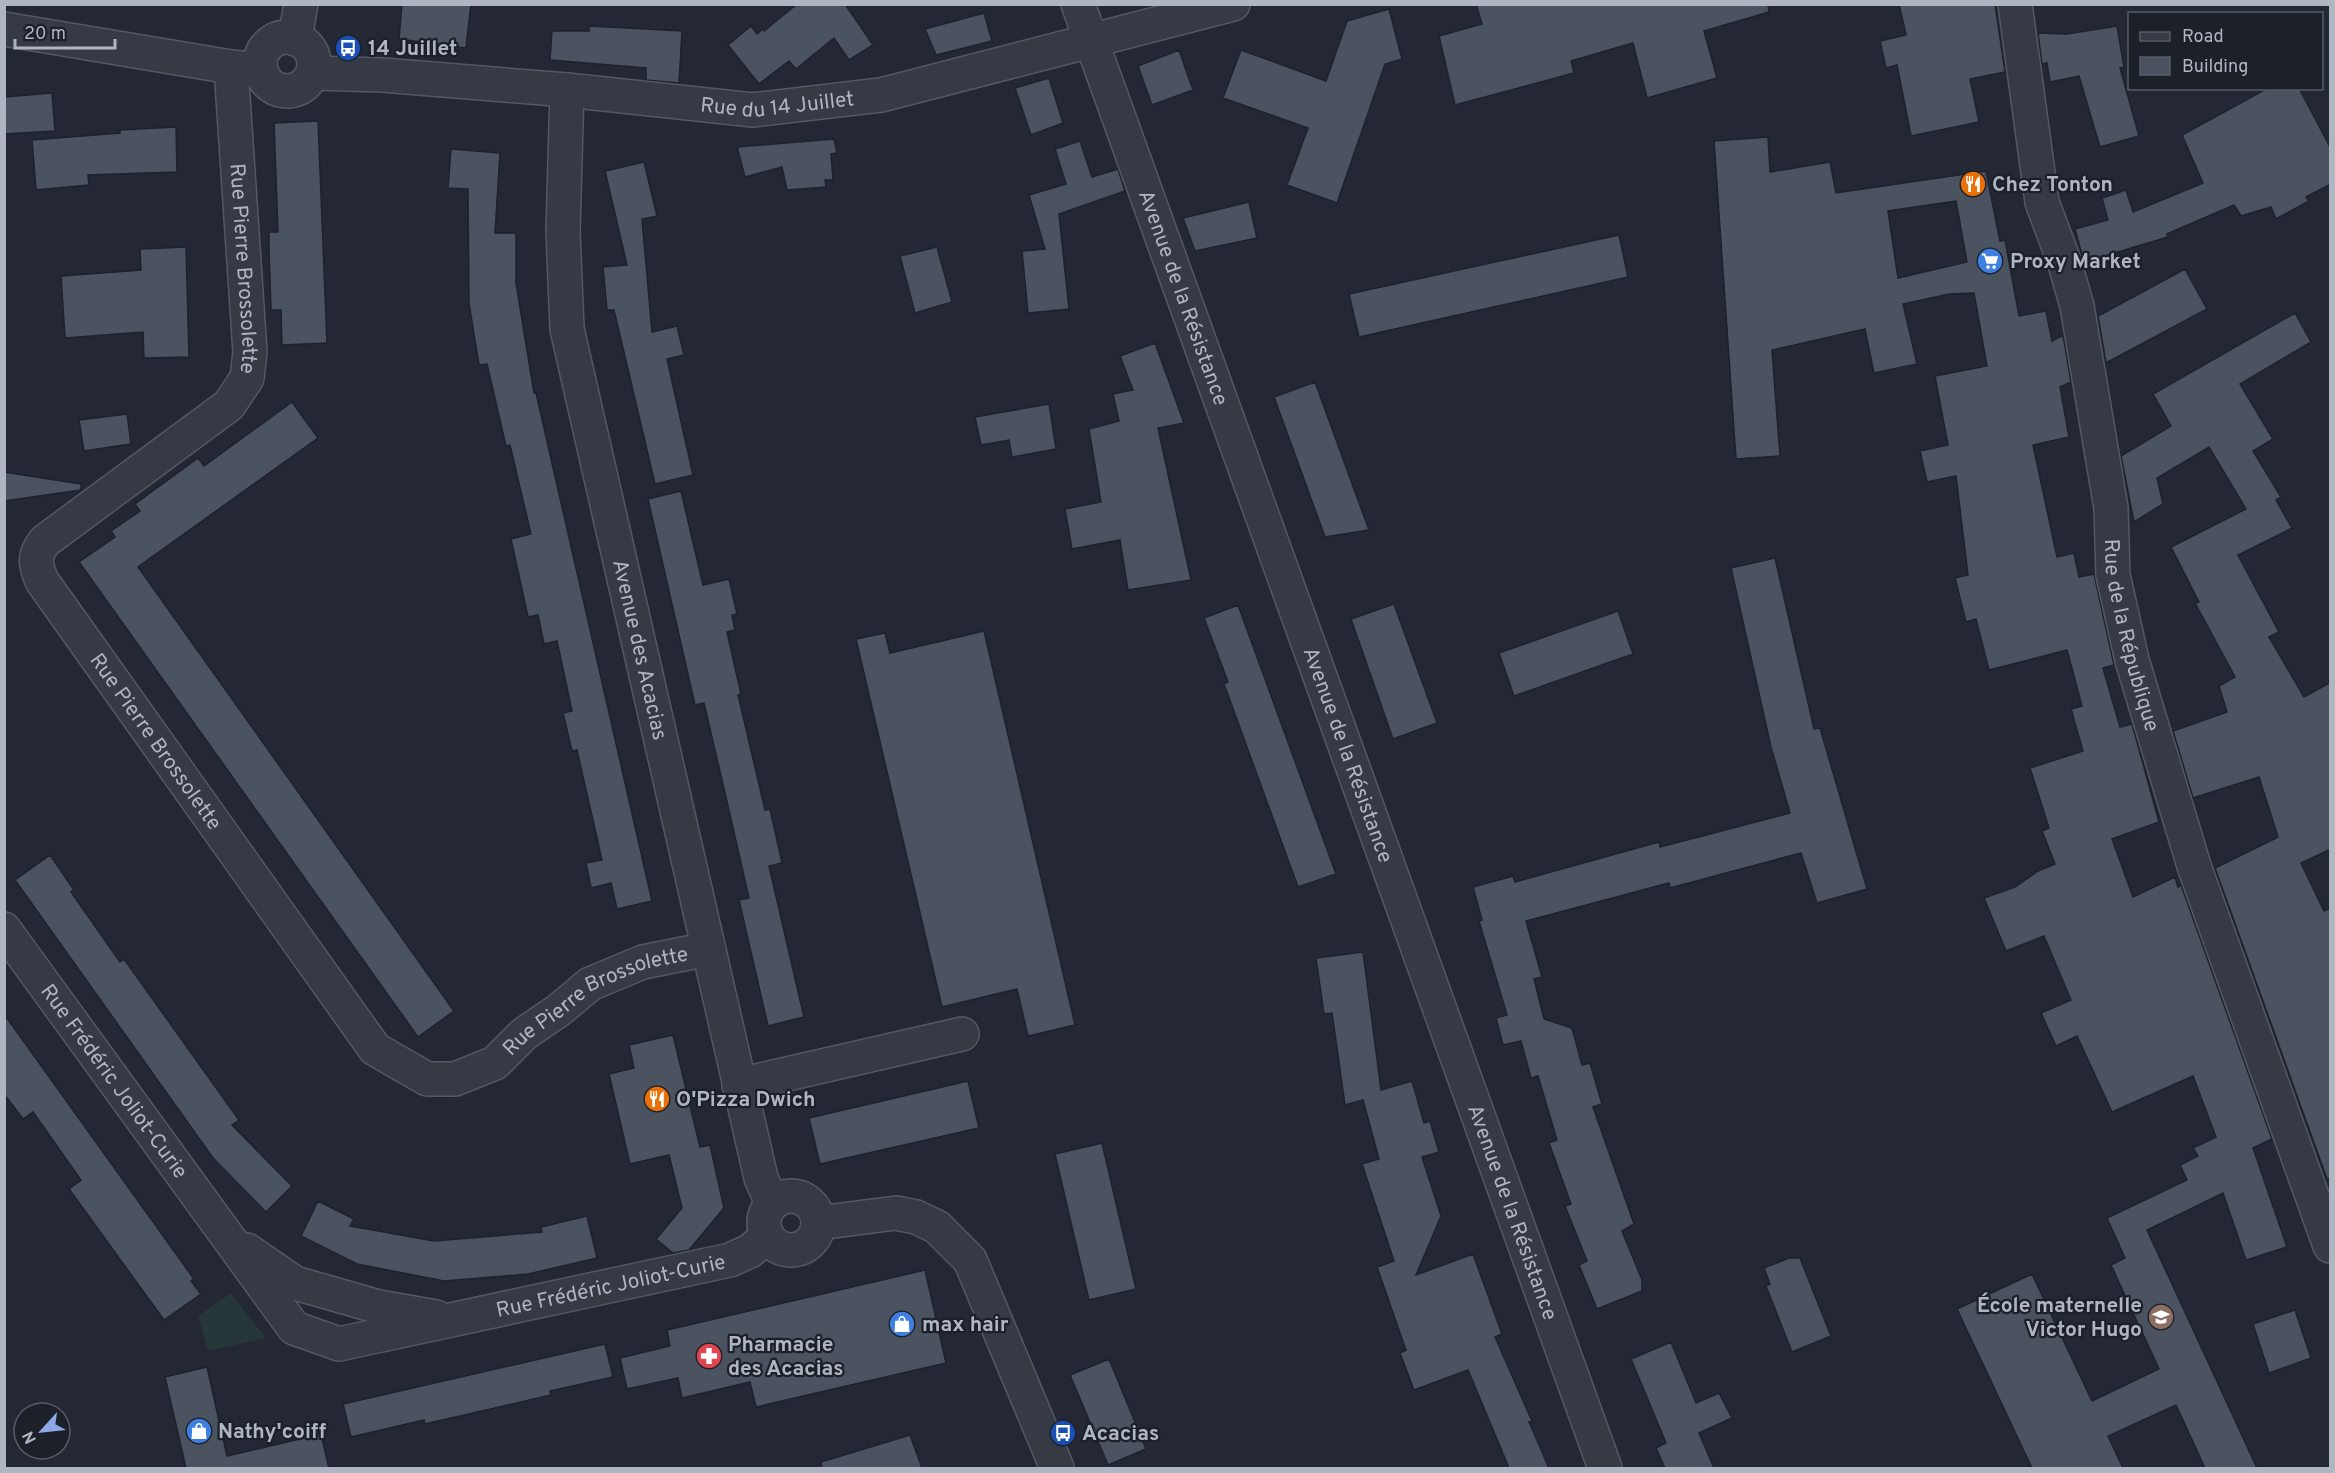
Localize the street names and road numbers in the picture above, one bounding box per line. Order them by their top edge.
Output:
street label: Rue du 14 Juillet [699,86,856,125]
street label: Rue Pierre Brossolette [222,162,262,375]
street label: Avenue de la Résistance [1131,186,1233,410]
street label: Rue de la République [2097,539,2165,735]
street label: Avenue des Acacias [605,557,673,743]
street label: Avenue de la Résistance [1296,644,1398,867]
street label: Rue Pierre Brossolette [83,648,227,836]
street label: Rue Pierre Brossolette [498,941,691,1062]
street label: Rue Frédéric Joliot-Curie [34,979,193,1185]
street label: Avenue de la Résistance [1460,1101,1563,1324]
street label: Rue Frédéric Joliot-Curie [494,1249,728,1325]

